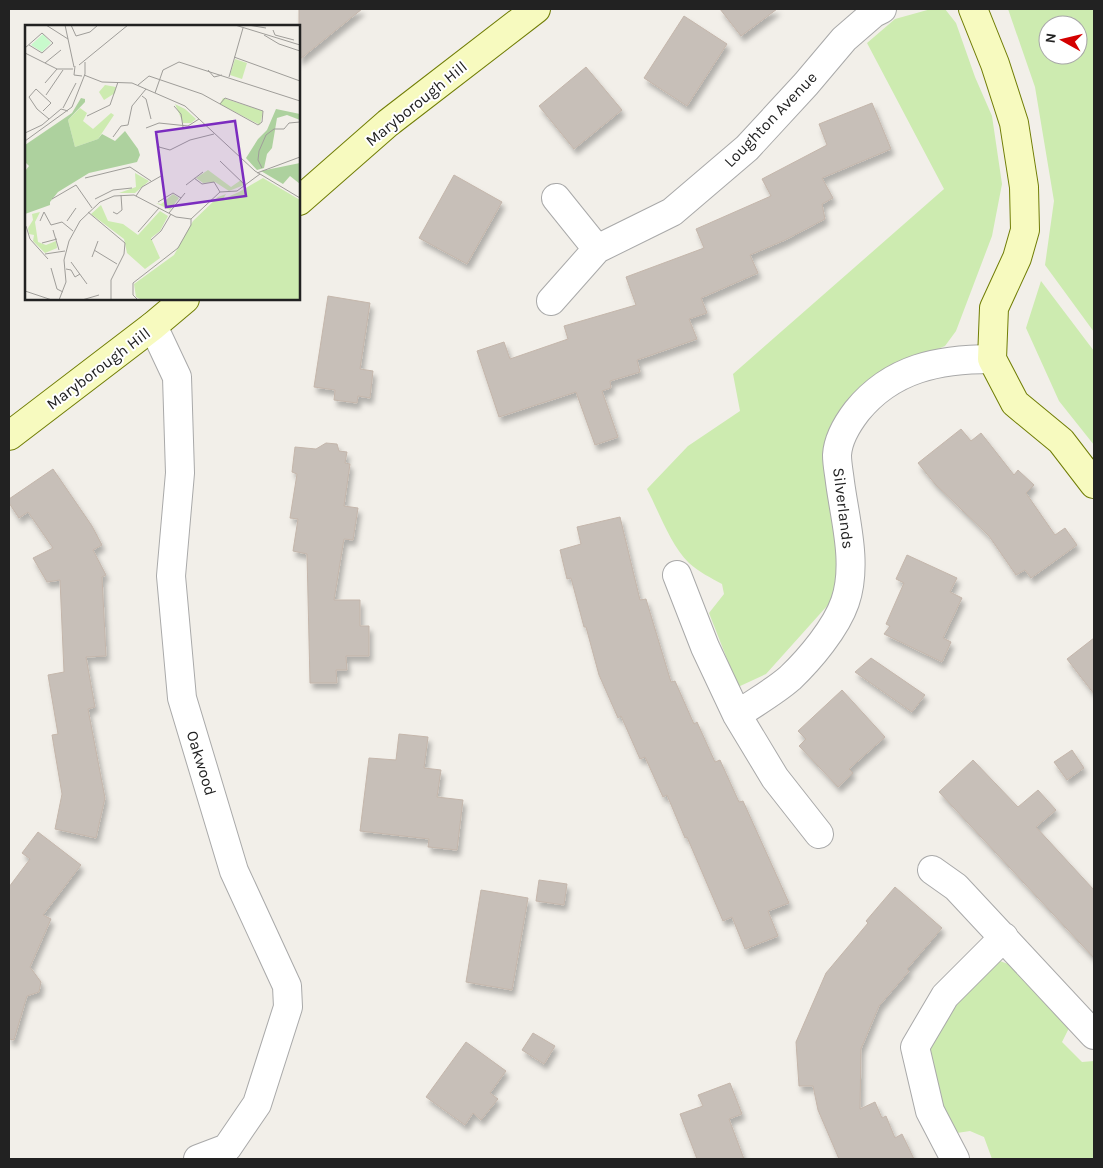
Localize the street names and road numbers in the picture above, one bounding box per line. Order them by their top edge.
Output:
street label: Maryborough Hill [362,57,471,150]
street label: Loughton Avenue [720,68,821,171]
street label: Maryborough Hill [43,323,154,414]
street label: Silverlands [829,466,858,550]
street label: Oakwood [183,728,220,798]

